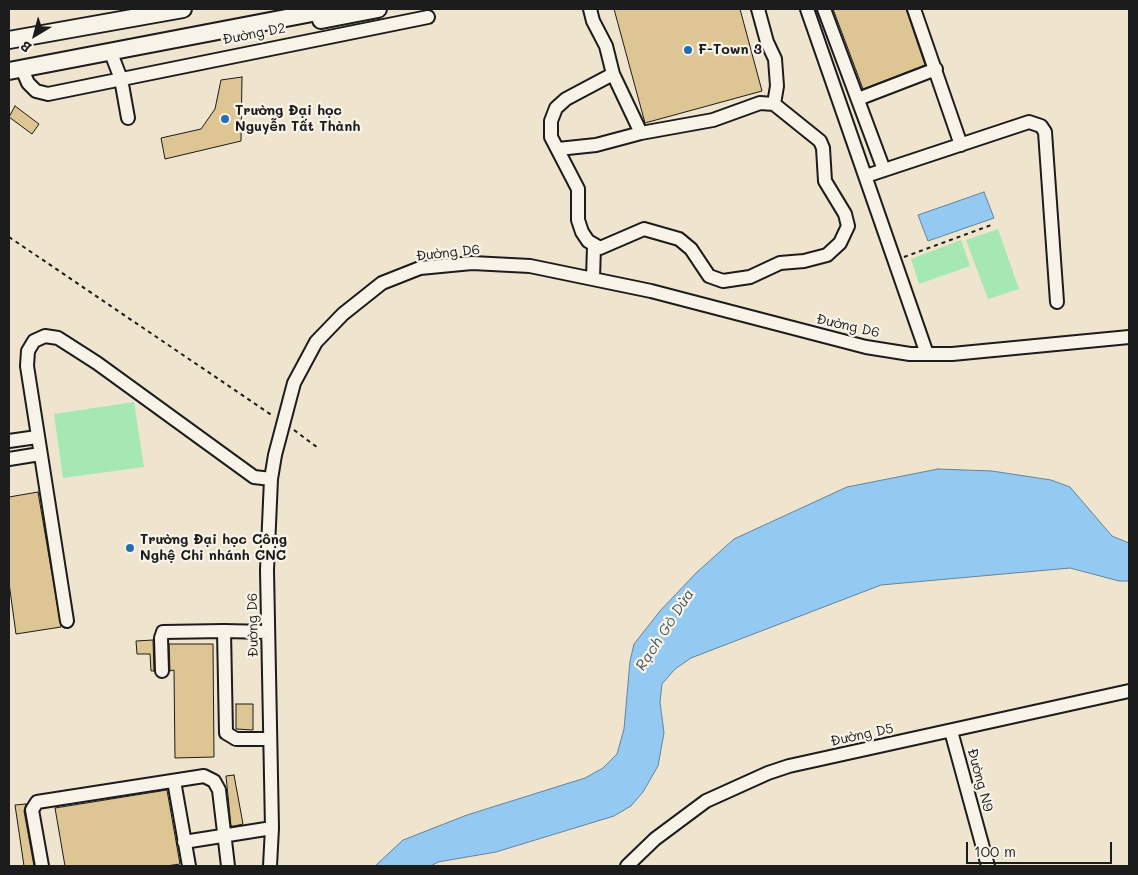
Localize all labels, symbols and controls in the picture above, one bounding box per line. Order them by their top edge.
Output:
north arrow [10,10,60,60]
street label: Đường D2 [221,20,287,48]
text: B [16,37,35,58]
place label: F-Town 3 [698,42,762,58]
marker: F-Town 3 [682,44,694,56]
place label: Trường Đại học Nguyễn Tất Thành [235,103,360,136]
marker: Trường Đại học Nguyễn Tất Thành [219,113,231,125]
street label: Đường D6 [415,241,481,265]
street label: Đường D6 [815,311,881,341]
place label: Trường Đại học Công Nghệ Chi nhánh CNC [140,532,287,564]
marker: Trường Đại học Công Nghệ Chi nhánh CNC [124,542,136,554]
water label: Rạch Gò Dừa [632,586,698,674]
street label: Đường D6 [244,593,262,657]
street label: Đường D5 [829,720,895,750]
street label: Đường N9 [963,746,997,814]
scale bar [968,832,1114,864]
text: 100 m [974,841,1016,861]

